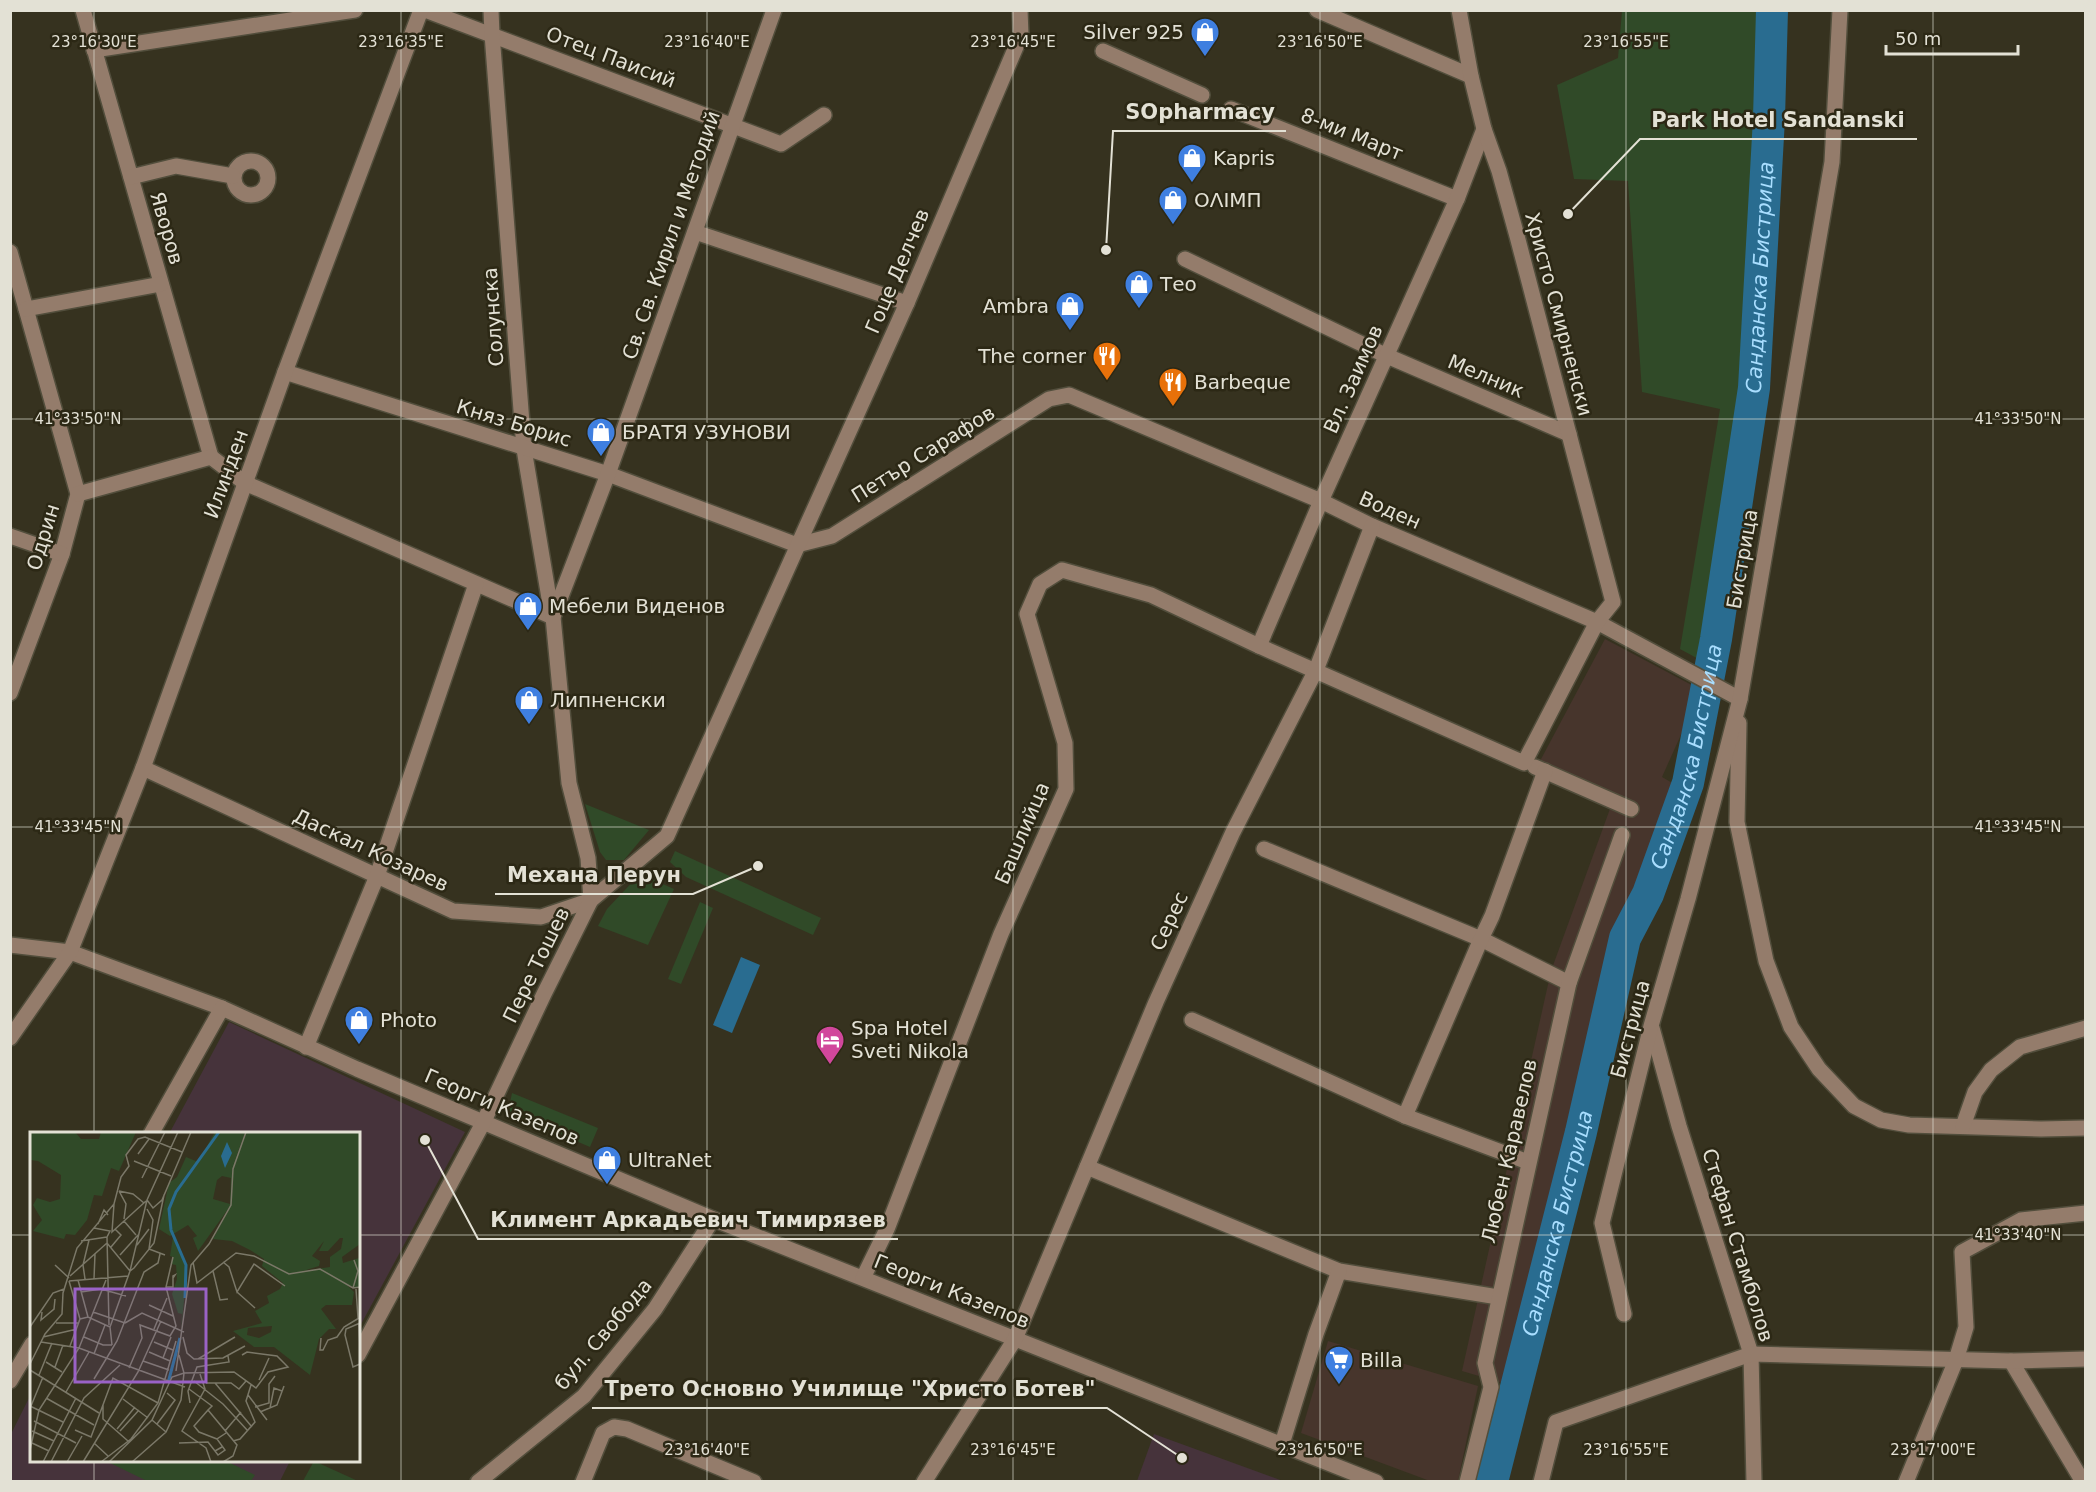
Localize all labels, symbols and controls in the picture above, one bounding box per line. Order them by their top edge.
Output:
shop icon: Silver 925 [1189,16,1221,58]
scale bar [1886,18,2018,56]
place label: Silver 925 [1083,20,1184,44]
street label: Отец Паисий [543,21,679,93]
text: 50 m [1895,28,1941,49]
text: 23°16'30"E [51,33,137,51]
text: 23°16'35"E [358,33,444,51]
text: 23°16'40"E [664,33,750,51]
text: 23°16'45"E [970,33,1056,51]
text: 23°16'50"E [1277,33,1363,51]
text: 23°16'55"E [1583,33,1669,51]
callout: SOpharmacy [1113,92,1286,131]
text: SOpharmacy [1125,100,1275,124]
callout: Park Hotel Sandanski [1640,100,1917,139]
street label: 8-ми Март [1297,103,1407,166]
street label: Св. Св. Кирил и Методий [617,107,725,363]
text: Park Hotel Sandanski [1651,108,1905,132]
shop icon: Kapris [1176,142,1208,184]
place label: Kapris [1213,146,1275,170]
water label: Санданска Бистрица [1742,161,1779,394]
shop icon: ΟΛΙΜΠ [1157,184,1189,226]
place label: ΟΛΙΜΠ [1194,188,1262,212]
street label: Яворов [145,189,189,267]
street label: Гоце Делчев [860,205,934,337]
street label: Христо Смирненски [1520,210,1598,418]
street label: Солунска [478,267,508,367]
shop icon: Тео [1123,268,1155,310]
place label: Тео [1159,272,1197,296]
shop icon: Ambra [1054,290,1086,332]
place label: Ambra [983,294,1049,318]
street label: Вл. Заимов [1318,321,1388,437]
restaurant icon: The corner [1091,340,1123,382]
place label: The corner [977,344,1087,368]
street label: Мелник [1444,349,1528,403]
restaurant icon: Barbeque [1157,366,1189,408]
place label: Barbeque [1194,370,1291,394]
street label: Княз Борис [454,394,574,452]
street label: Петър Сарафов [847,400,999,508]
text: 41°33'50"N [34,410,122,428]
text: 41°33'50"N [1974,410,2062,428]
shop icon: БРАТЯ УЗУНОВИ [585,416,617,458]
place label: БРАТЯ УЗУНОВИ [622,420,791,444]
street label: Илинден [199,426,253,522]
street label: Воден [1355,486,1425,534]
street label: Одрин [22,501,64,573]
street label: Бистрица [1721,507,1763,611]
shop icon: Мебели Виденов [512,590,544,632]
place label: Мебели Виденов [549,594,725,618]
water label: Санданска Бистрица [1646,642,1727,873]
shop icon: Липненски [513,684,545,726]
place label: Липненски [550,688,666,712]
street label: Башлийца [990,778,1054,888]
street label: Даскал Козарев [290,804,452,896]
text: 41°33'45"N [34,818,122,836]
text: 41°33'45"N [1974,818,2062,836]
callout: Механа Перун [495,855,693,894]
text: Механа Перун [507,863,681,887]
street label: Серес [1145,888,1193,954]
street label: Пере Тошев [498,903,574,1027]
street label: Бистрица [1605,977,1655,1081]
shop icon: Photo [343,1004,375,1046]
place label: Photo [380,1008,437,1032]
place label: Spa Hotel Sveti Nikola [851,1016,969,1063]
hotel icon: Spa Hotel Sveti Nikola [814,1024,846,1066]
street label: Любен Каравелов [1476,1057,1542,1245]
street label: Георги Казепов [421,1064,583,1150]
water label: Санданска Бистрица [1518,1108,1598,1339]
inset map [30,1132,360,1462]
shop icon: UltraNet [591,1144,623,1186]
street label: Стефан Стамболов [1697,1145,1779,1345]
place label: UltraNet [628,1148,712,1172]
callout: Климент Аркадьевич Тимирязев [478,1200,898,1239]
text: Климент Аркадьевич Тимирязев [490,1208,886,1232]
text: 41°33'40"N [1974,1226,2062,1244]
street label: Георги Казепов [871,1249,1033,1333]
street label: бул. Свобода [549,1273,657,1395]
supermarket icon: Billa [1323,1344,1355,1386]
place label: Billa [1360,1348,1403,1372]
callout: Трето Основно Училище "Христо Ботев" [592,1369,1107,1408]
text: Трето Основно Училище "Христо Ботев" [605,1377,1095,1401]
text: 23°16'40"E [664,1441,750,1459]
text: 23°16'45"E [970,1441,1056,1459]
text: 23°16'50"E [1277,1441,1363,1459]
text: 23°16'55"E [1583,1441,1669,1459]
text: 23°17'00"E [1890,1441,1976,1459]

